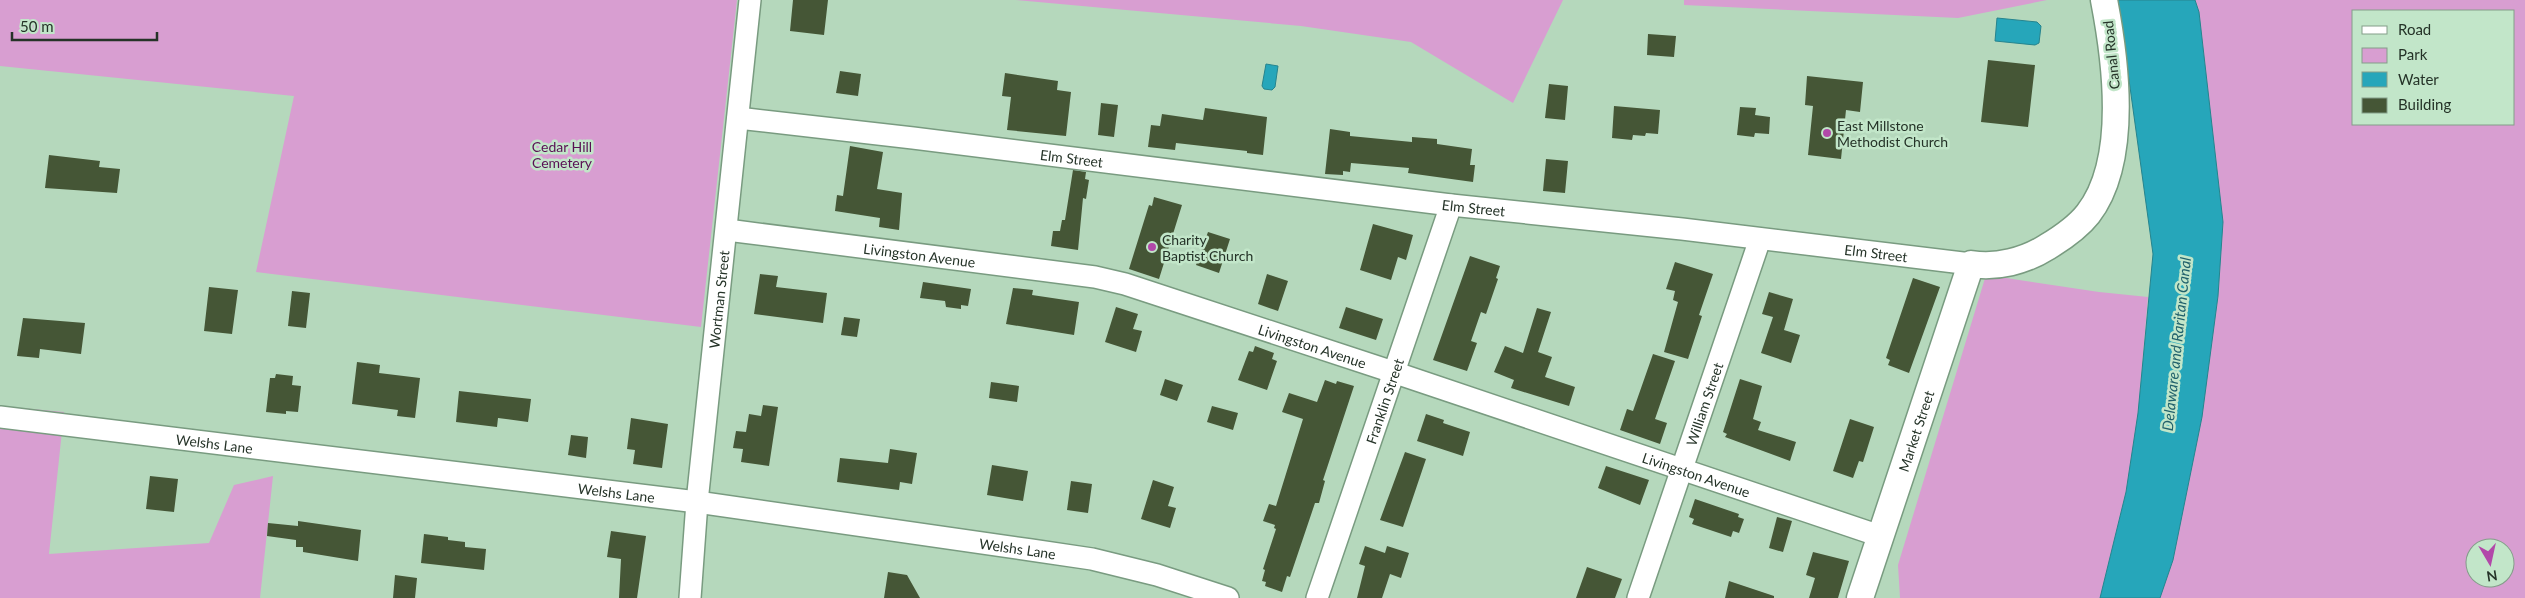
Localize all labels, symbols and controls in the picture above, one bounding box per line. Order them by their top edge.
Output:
scale bar [12,10,158,42]
legend [2352,10,2515,125]
text: 50 m [20,17,54,35]
street label: Canal Road [2099,20,2123,90]
text: Road [2398,20,2431,38]
text: Park [2398,45,2428,63]
text: Water [2398,70,2439,88]
text: Building [2398,95,2451,113]
place label: East Millstone Methodist Church [1837,117,1948,150]
marker: East Millstone Methodist Church [1821,127,1833,139]
park label: Cedar Hill Cemetery [532,138,593,171]
street label: Elm Street [1039,145,1104,170]
street label: Elm Street [1441,195,1506,219]
place label: Charity Baptist Church [1162,231,1253,264]
street label: Livingston Avenue [863,239,976,270]
street label: Elm Street [1844,240,1909,265]
marker: Charity Baptist Church [1146,241,1158,253]
street label: Wortman Street [705,249,732,349]
water label: Delaware and Raritan Canal [2158,256,2194,432]
street label: Livingston Avenue [1256,320,1369,371]
street label: Franklin Street [1362,356,1407,446]
street label: William Street [1682,360,1726,448]
street label: Market Street [1894,388,1937,474]
street label: Welshs Lane [175,430,254,456]
street label: Livingston Avenue [1640,448,1752,500]
street label: Welshs Lane [577,479,656,505]
street label: Welshs Lane [978,534,1057,562]
north arrow [2465,538,2515,588]
text: N [2485,567,2499,586]

